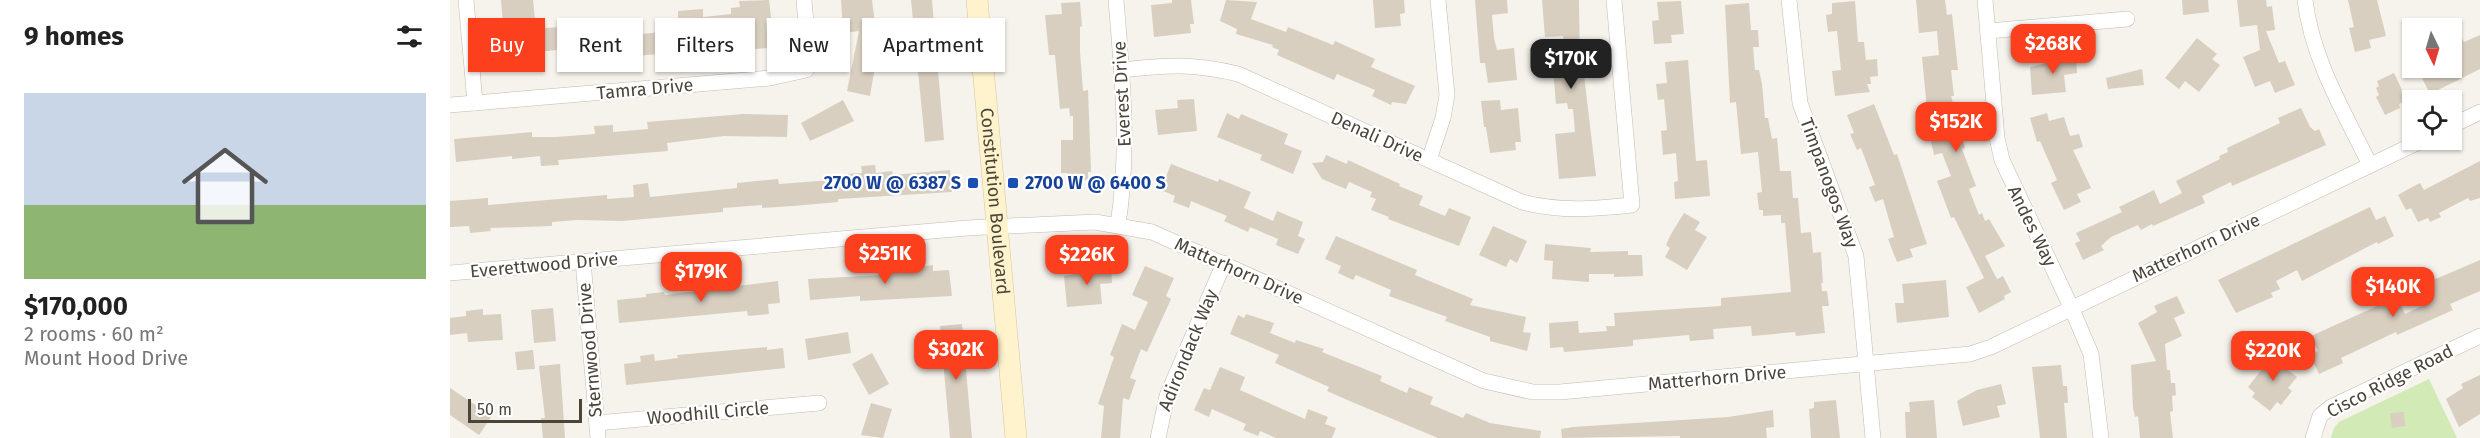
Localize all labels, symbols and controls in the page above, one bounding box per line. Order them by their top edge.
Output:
chip: Buy [468,18,545,72]
chip: Rent [557,18,643,72]
chip: Filters [655,18,755,72]
chip: New [767,18,850,72]
chip: Apartment [862,18,1005,72]
north arrow [2402,18,2462,78]
map controls [2402,18,2462,150]
icon: filters [393,20,426,53]
text: 9 homes [24,21,124,52]
pin: $268K [2011,24,2095,75]
text: $268K [2025,31,2081,55]
pin: $170K [1529,39,1613,90]
street label: Everest Drive [1108,41,1136,147]
text: $170K [1544,46,1598,70]
street label: Tamra Drive [596,74,694,104]
button: locate [2402,90,2462,150]
pin: $152K [1914,102,1998,153]
street label: Constitution Boulevard [976,107,1014,296]
street label: Denali Drive [1327,107,1427,167]
text: $152K [1930,109,1982,133]
street label: Timpanogos Way [1795,115,1863,251]
icon: home [171,132,279,240]
place label: 2700 W @ 6387 S [824,172,961,194]
place label: 2700 W @ 6400 S [1025,172,1166,194]
marker: 2700 W @ 6387 S [966,176,980,190]
marker: 2700 W @ 6400 S [1006,176,1020,190]
street label: Andes Way [2003,182,2061,270]
street label: Matterhorn Drive [2128,209,2264,287]
street label: Matterhorn Drive [1171,233,1307,309]
pin: $251K [843,234,927,285]
pin: $226K [1045,235,1129,286]
text: $251K [859,241,911,265]
text: $226K [1059,242,1115,266]
street label: Everettwood Drive [469,248,619,282]
pin: $179K [659,252,743,303]
text: $179K [675,259,727,283]
pin: $140K [2351,267,2435,318]
text: $140K [2365,274,2421,298]
street label: Sternwood Drive [573,282,607,418]
street label: Adirondack Way [1154,286,1223,414]
text: $170,000 [24,291,128,322]
text: 2 rooms · 60 m² [24,322,164,346]
pin: $302K [914,330,998,381]
pin: $220K [2231,331,2315,382]
text: $302K [928,337,984,361]
text: $220K [2245,338,2301,362]
street label: Cisco Ridge Road [2323,340,2457,422]
text: Mount Hood Drive [24,346,188,370]
street label: Matterhorn Drive [1647,361,1787,395]
scale bar [468,396,582,424]
street label: Woodhill Circle [646,397,770,429]
text: 50 m [477,400,512,419]

